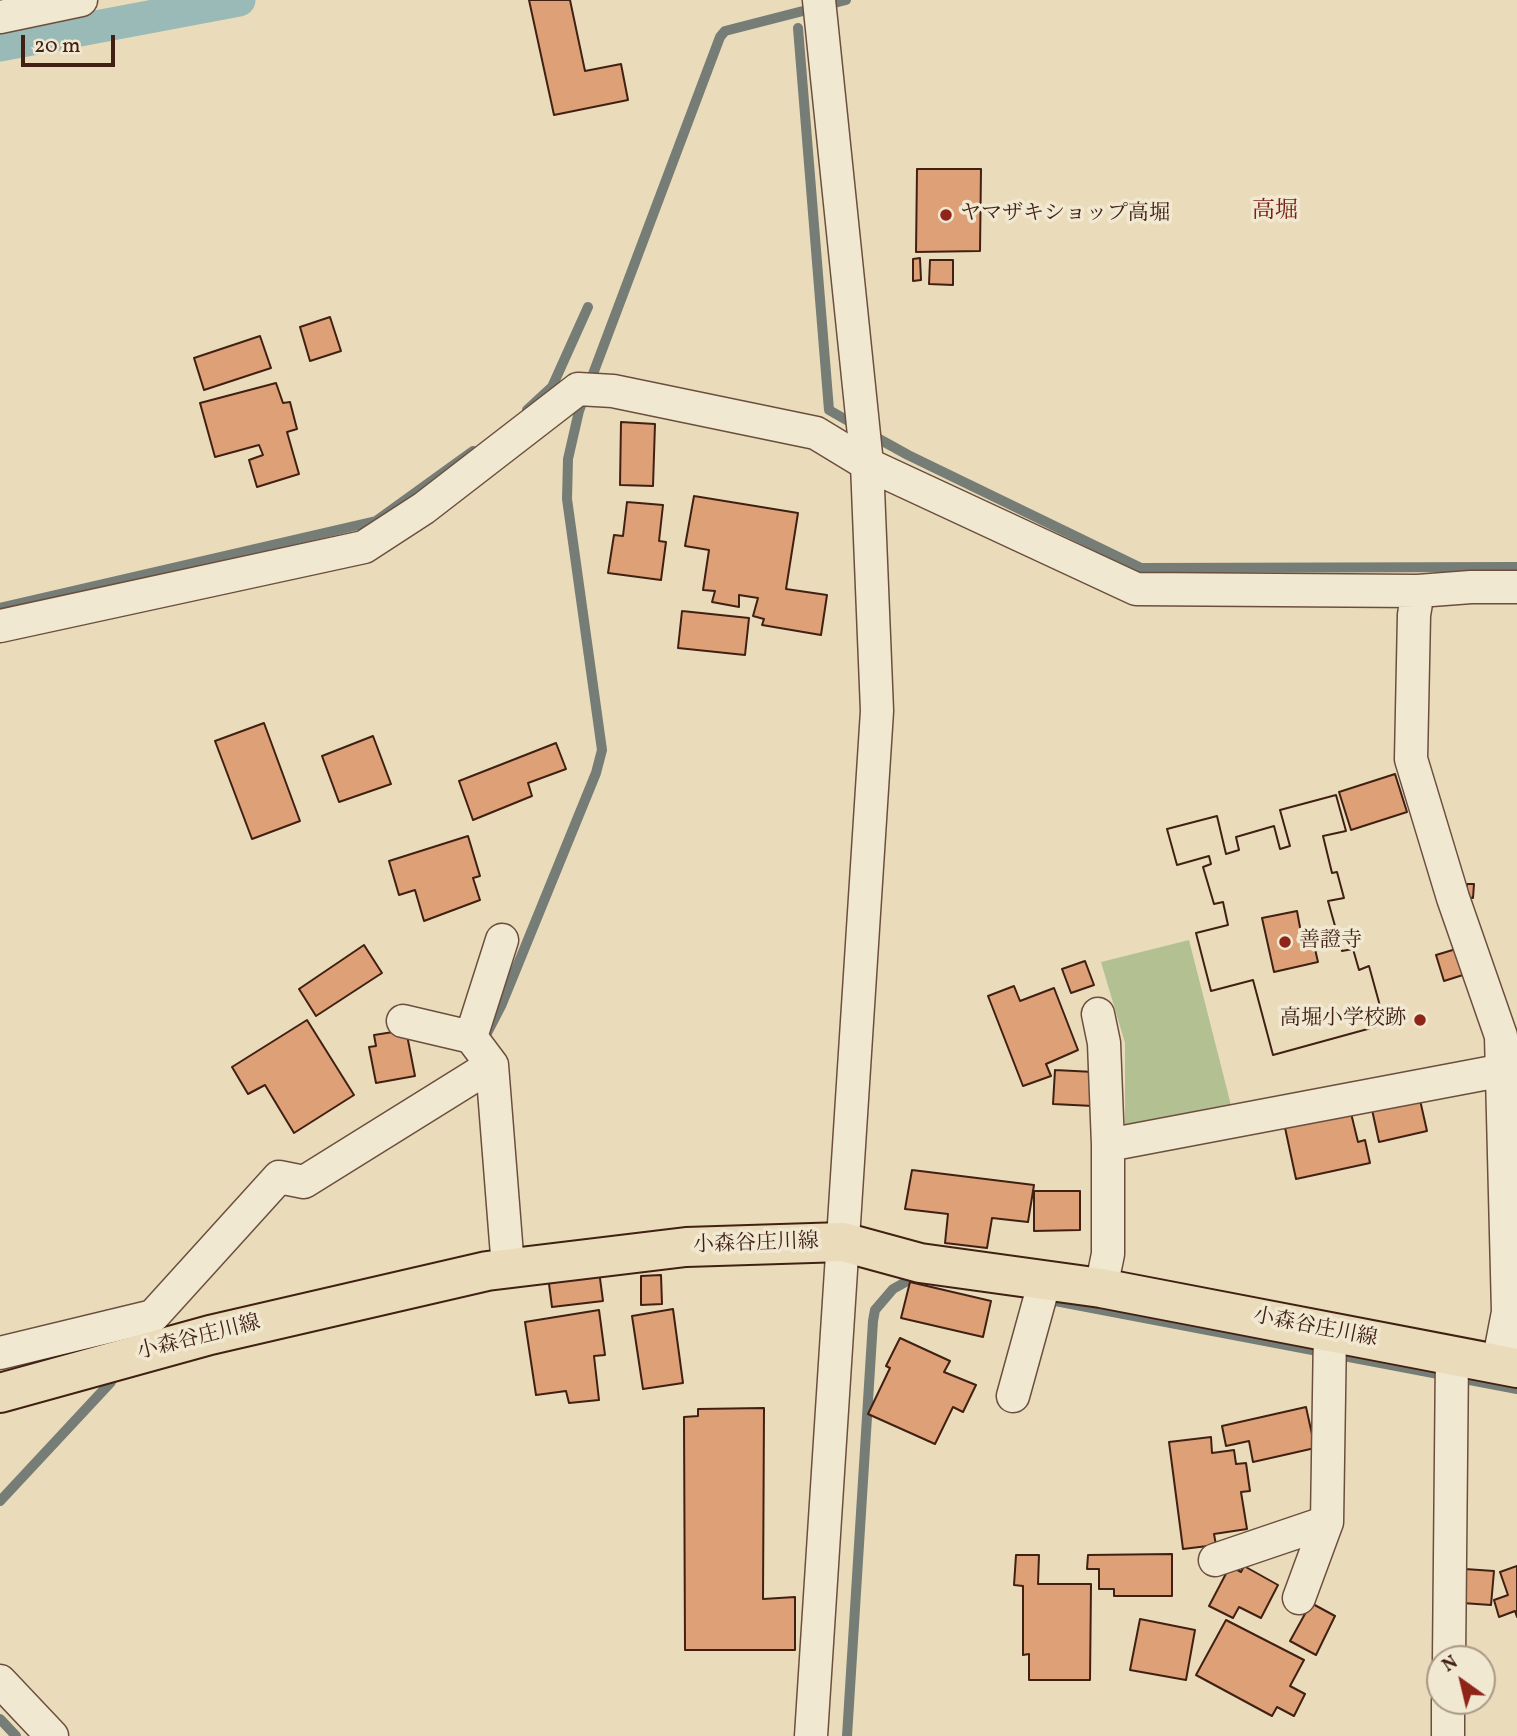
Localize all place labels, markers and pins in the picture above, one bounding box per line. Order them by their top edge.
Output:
place label: ヤマザキショップ高堀 [960,202,1170,228]
marker: ヤマザキショップ高堀 [938,207,954,223]
place label: 善證寺 [1299,929,1362,955]
marker: 善證寺 [1277,934,1293,950]
place label: 高堀小学校跡 [1280,1007,1406,1033]
marker: 高堀小学校跡 [1412,1012,1428,1028]

